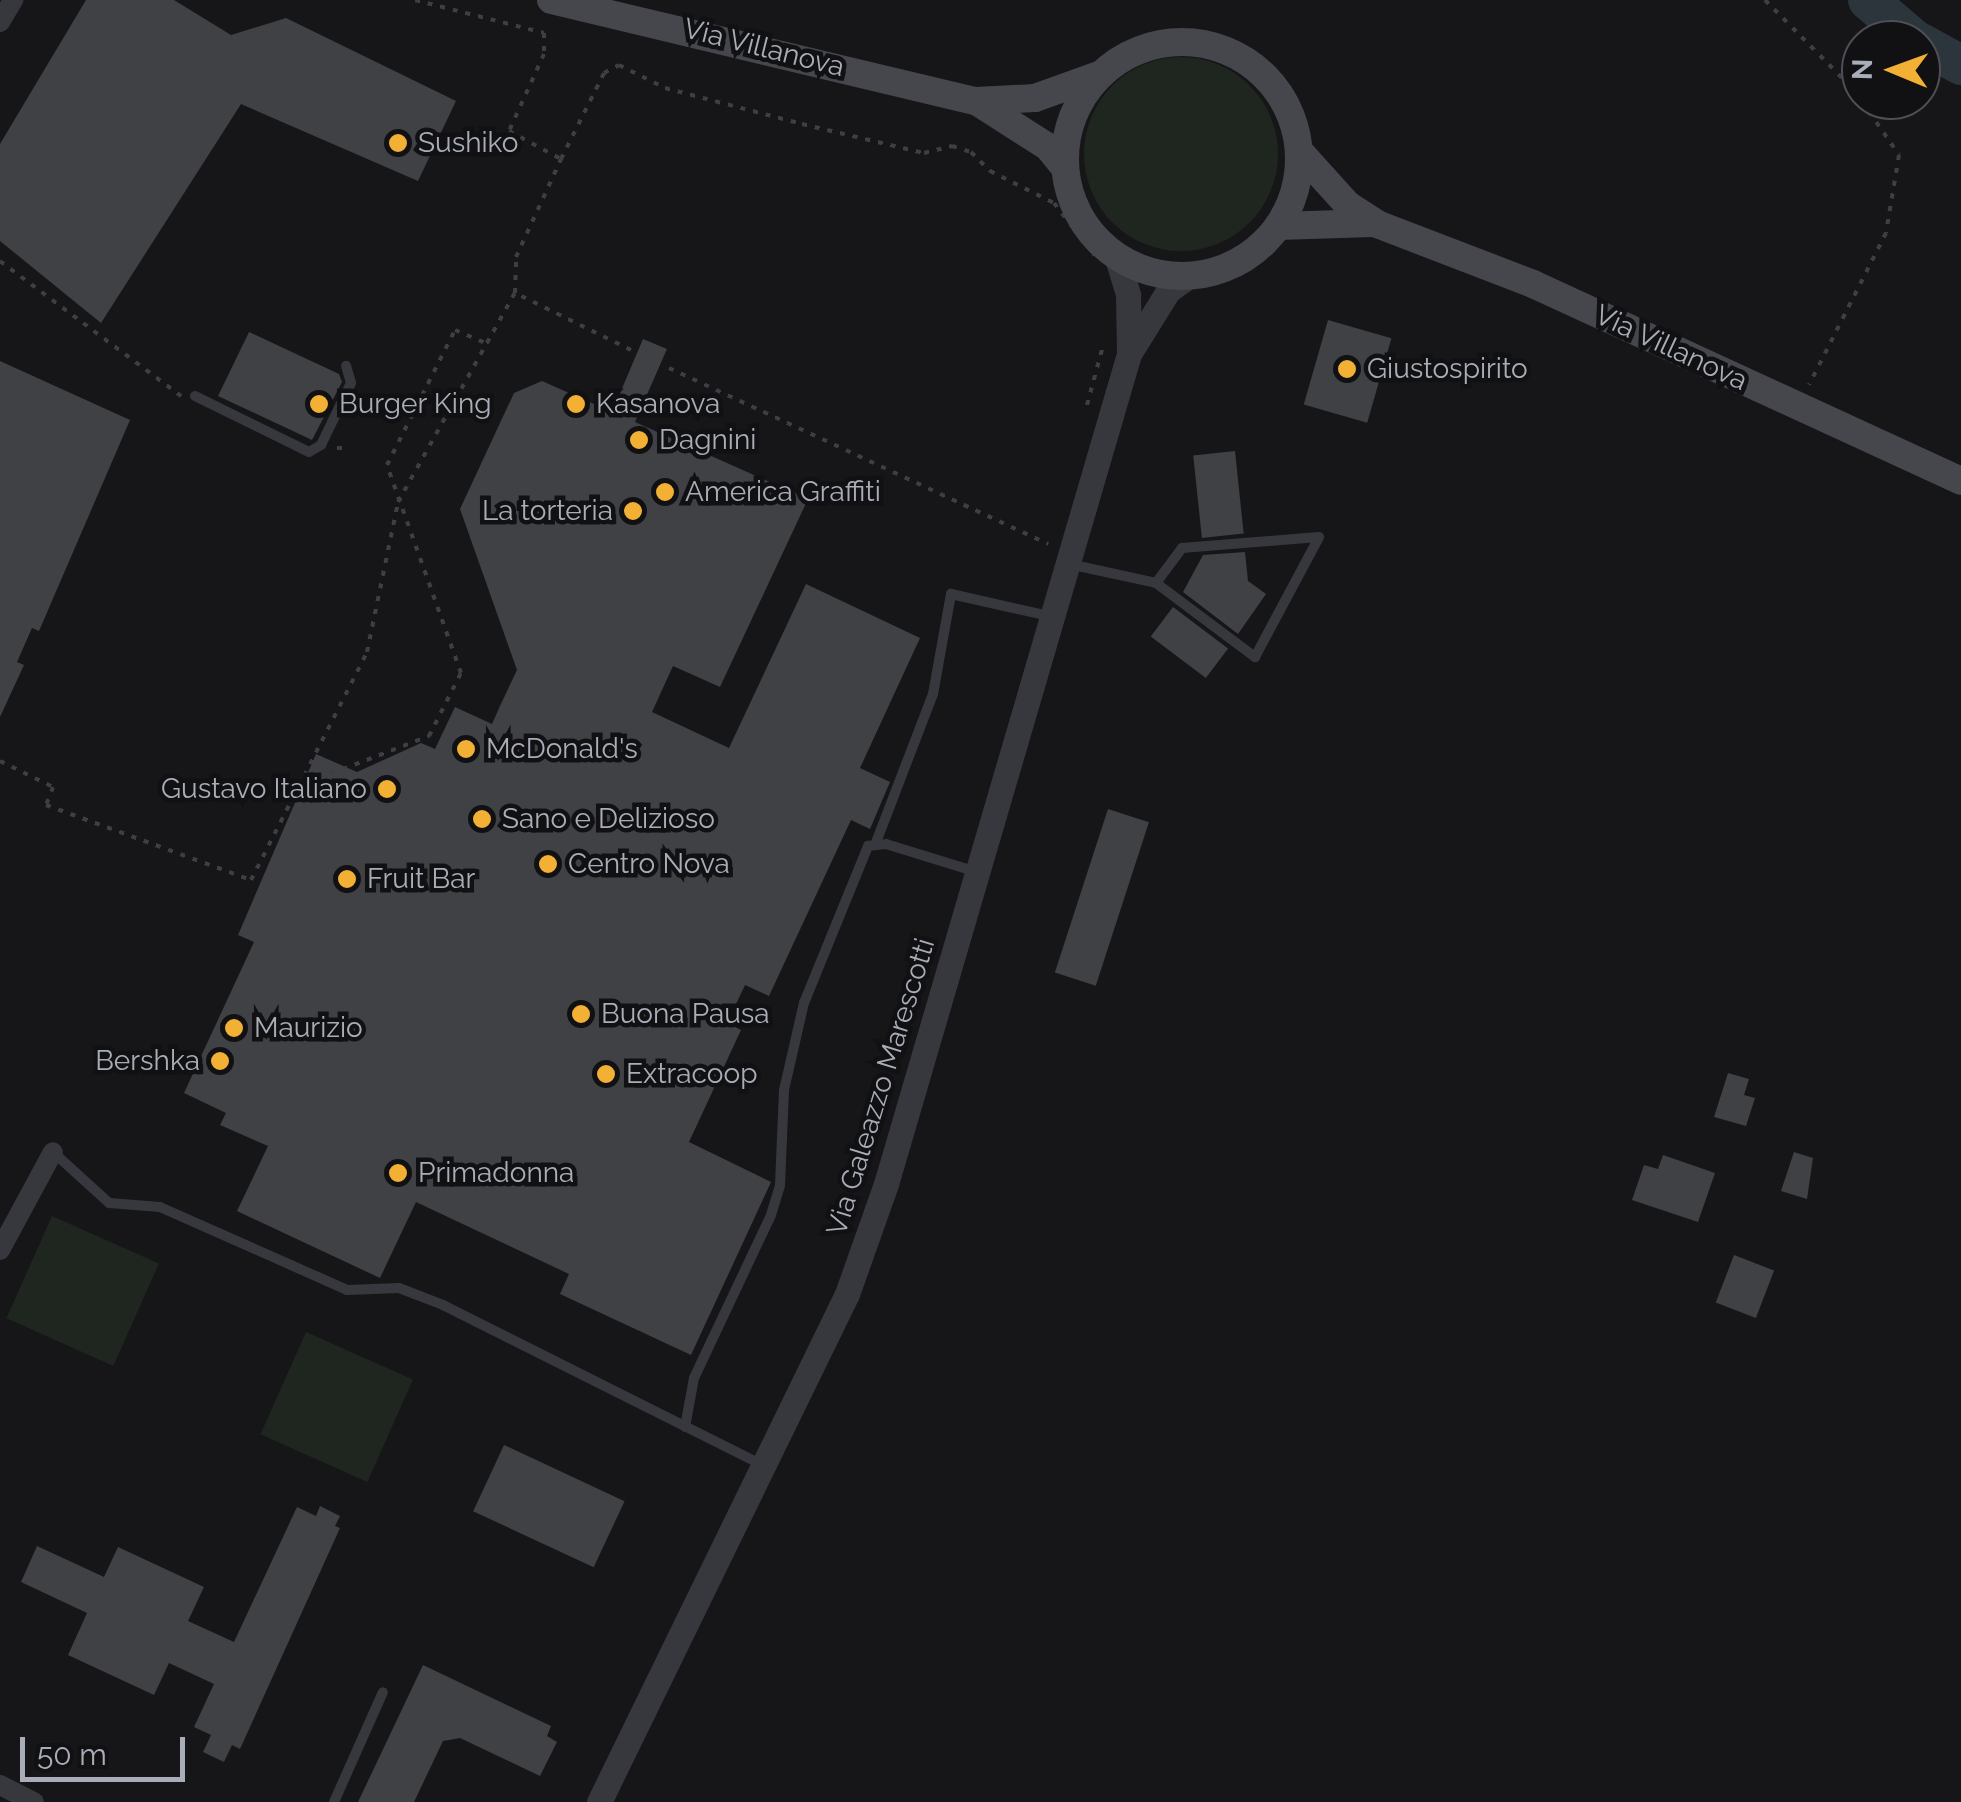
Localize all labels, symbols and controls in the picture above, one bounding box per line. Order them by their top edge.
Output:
street label: Via Villanova [680,12,848,84]
north arrow [1841,20,1941,120]
text: N [1846,59,1879,80]
place label: Sushiko [418,126,518,160]
marker: Sushiko [387,132,409,154]
street label: Via Villanova [1589,298,1753,398]
place label: Giustospirito [1367,352,1528,386]
marker: Giustospirito [1336,358,1358,380]
place label: Burger King [339,387,492,421]
place label: Kasanova [596,387,720,421]
marker: Burger King [308,393,330,415]
marker: Kasanova [565,393,587,415]
place label: Dagnini [659,423,756,457]
marker: Dagnini [628,429,650,451]
place label: America Graffiti [685,475,881,509]
marker: America Graffiti [654,481,676,503]
place label: La torteria [482,494,613,528]
marker: La torteria [622,500,644,522]
place label: McDonald's [486,732,638,766]
marker: McDonald's [455,738,477,760]
place label: Gustavo Italiano [161,772,367,806]
marker: Gustavo Italiano [376,778,398,800]
place label: Sano e Delizioso [502,802,715,836]
marker: Sano e Delizioso [471,808,493,830]
place label: Centro Nova [568,847,730,881]
marker: Centro Nova [537,853,559,875]
place label: Fruit Bar [367,862,475,896]
marker: Fruit Bar [336,868,358,890]
street label: Via Galeazzo Marescotti [820,934,942,1240]
place label: Buona Pausa [601,997,770,1031]
marker: Buona Pausa [570,1003,592,1025]
place label: Maurizio [254,1011,363,1045]
marker: Maurizio [223,1017,245,1039]
place label: Bershka [95,1044,200,1078]
marker: Bershka [209,1050,231,1072]
place label: Extracoop [626,1057,757,1091]
marker: Extracoop [595,1063,617,1085]
place label: Primadonna [418,1156,574,1190]
marker: Primadonna [387,1162,409,1184]
scale bar [25,1717,190,1779]
text: 50 m [37,1737,107,1772]

